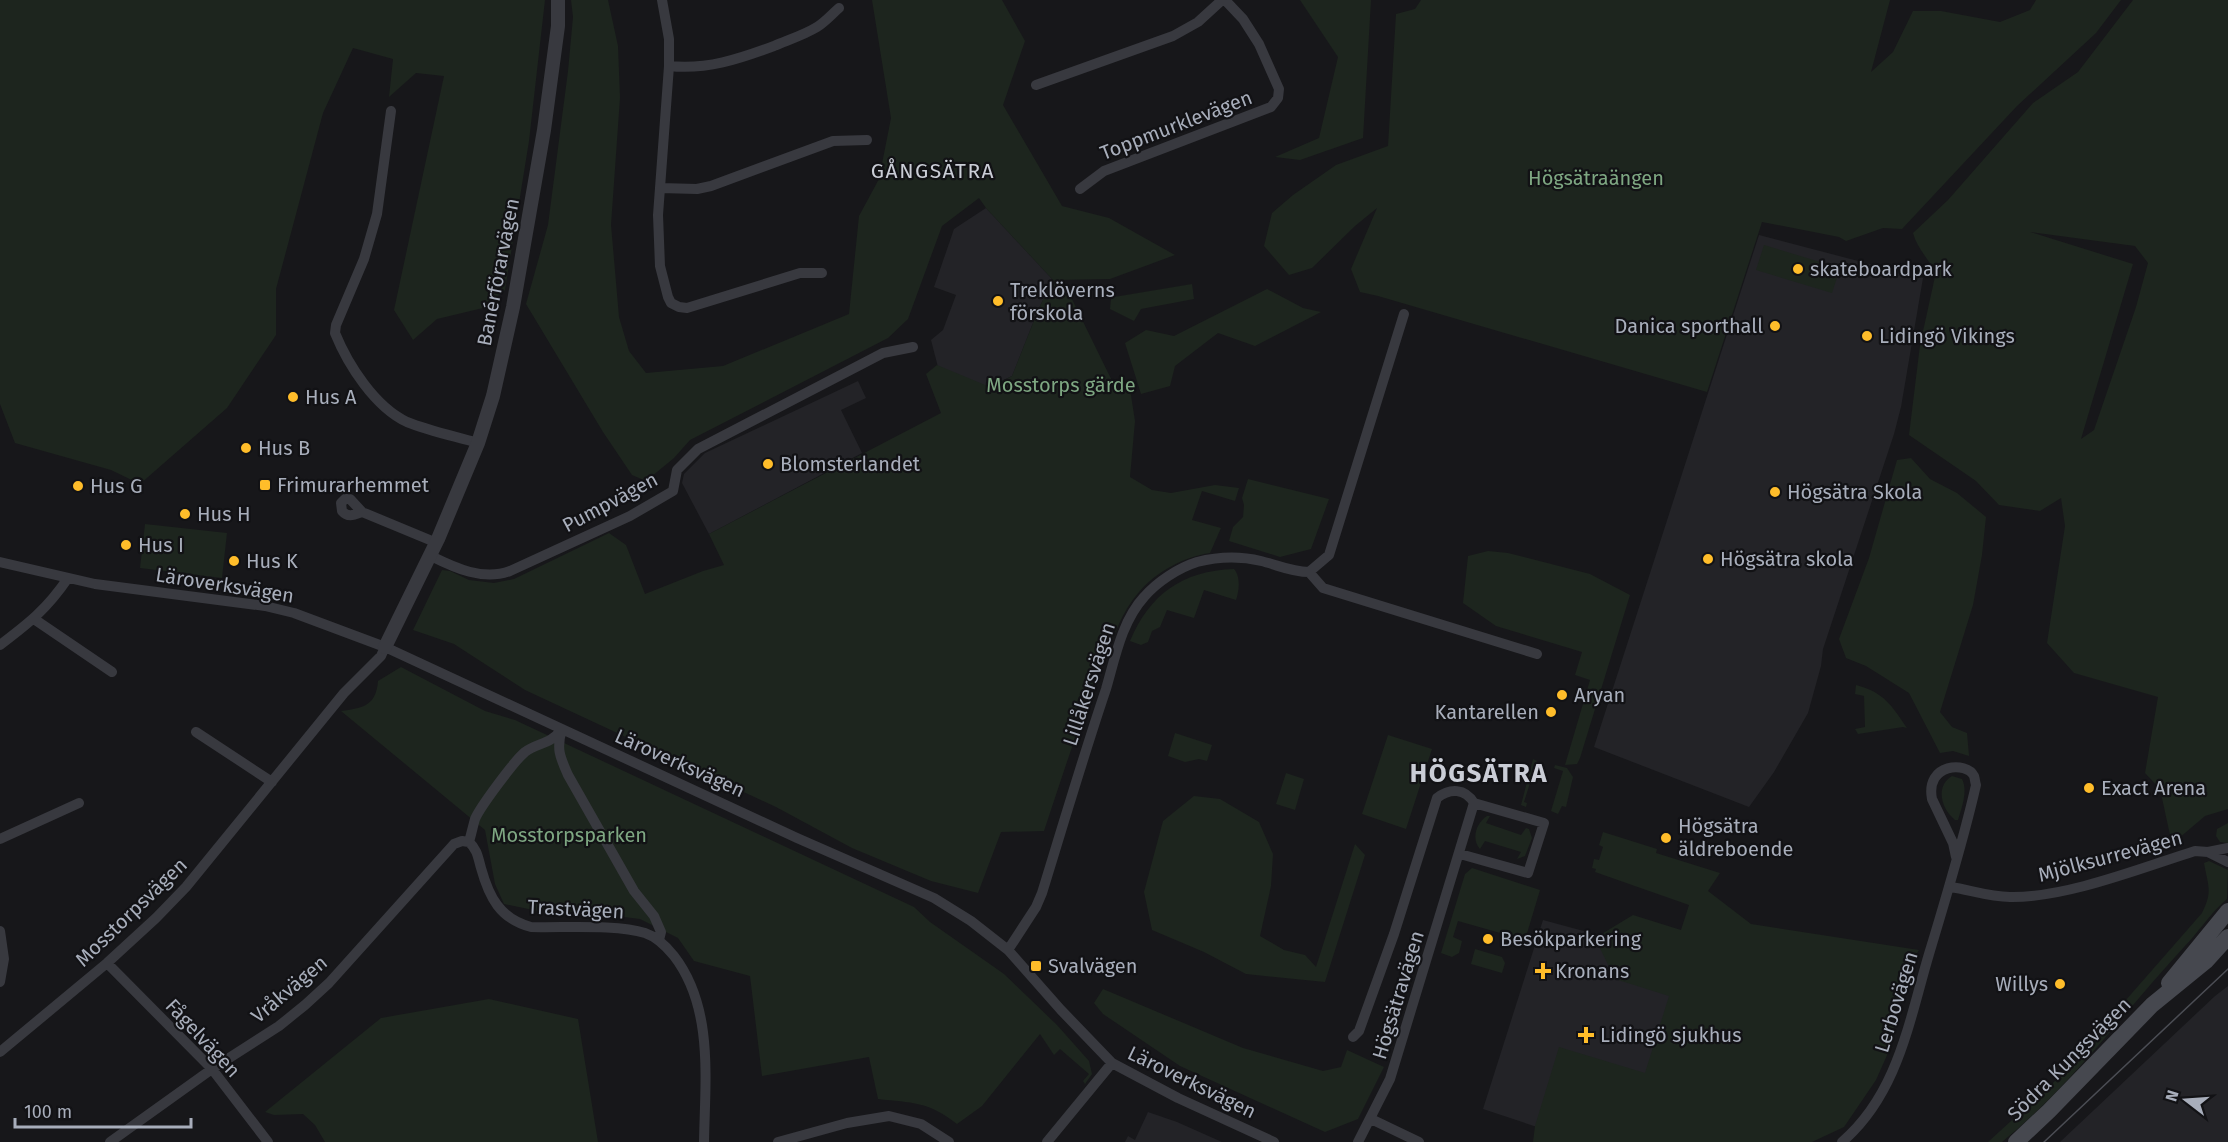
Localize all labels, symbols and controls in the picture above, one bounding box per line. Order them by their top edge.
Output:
street label: Toppmurklevägen [1097,85,1255,165]
district label: GÅNGSÄTRA [871,158,995,184]
park label: Högsätraängen [1528,166,1664,190]
street label: Banérförarvägen [472,196,524,348]
place label: skateboardpark [1810,257,1953,281]
marker: skateboardpark [1791,262,1805,276]
place label: Treklöverns förskola [1010,278,1115,325]
marker: Treklöverns förskola [991,294,1005,308]
place label: Danica sporthall [1615,314,1763,338]
marker: Danica sporthall [1768,319,1782,333]
place label: Lidingö Vikings [1879,324,2015,348]
marker: Lidingö Vikings [1860,329,1874,343]
park label: Mosstorps gärde [986,373,1136,397]
place label: Hus A [305,385,357,409]
marker: Hus A [286,390,300,404]
place label: Hus B [258,436,310,460]
marker: Hus B [239,441,253,455]
place label: Blomsterlandet [780,452,921,476]
marker: Blomsterlandet [761,457,775,471]
street label: Pumpvägen [558,467,662,537]
place label: Frimurarhemmet [277,473,430,497]
place label: Hus G [90,474,143,498]
marker: Frimurarhemmet [258,478,272,492]
marker: Hus G [71,479,85,493]
place label: Högsätra Skola [1787,480,1922,504]
marker: Högsätra Skola [1768,485,1782,499]
place label: Hus H [197,502,250,526]
marker: Hus H [178,507,192,521]
place label: Hus I [138,533,184,557]
marker: Hus I [119,538,133,552]
place label: Högsätra skola [1720,547,1854,571]
place label: Hus K [246,549,298,573]
marker: Högsätra skola [1701,552,1715,566]
marker: Hus K [227,554,241,568]
street label: Läroverksvägen [154,562,296,608]
street label: Lillåkersvägen [1058,619,1120,749]
place label: Aryan [1574,683,1625,707]
marker: Aryan [1555,688,1569,702]
place label: Kantarellen [1435,700,1539,724]
marker: Kantarellen [1544,705,1558,719]
street label: Läroverksvägen [611,724,749,802]
district label: HÖGSÄTRA [1410,757,1548,789]
place label: Exact Arena [2101,776,2206,800]
marker: Exact Arena [2082,781,2096,795]
place label: Högsätra äldreboende [1678,814,1793,861]
park label: Mosstorpsparken [491,823,647,847]
street label: Mjölksurrevägen [2035,825,2185,887]
marker: Högsätra äldreboende [1659,831,1673,845]
street label: Mosstorpsvägen [70,853,192,971]
street label: Trastvägen [527,894,625,924]
place label: Besökparkering [1500,927,1642,951]
street label: Högsätravägen [1367,928,1429,1062]
marker: Besökparkering [1481,932,1495,946]
street label: Lerbovägen [1869,949,1923,1055]
street label: Vråkvägen [246,950,332,1028]
place label: Svalvägen [1048,954,1137,978]
marker: Svalvägen [1029,959,1043,973]
place label: Kronans [1555,959,1629,983]
marker: Kronans [1536,964,1550,978]
place label: Willys [1995,972,2048,996]
marker: Willys [2053,977,2067,991]
street label: Södra Kungsvägen [2002,992,2136,1126]
street label: Fågelvägen [161,994,245,1082]
place label: Lidingö sjukhus [1600,1023,1742,1047]
marker: Lidingö sjukhus [1577,1026,1595,1044]
street label: Läroverksvägen [1124,1041,1260,1123]
north arrow [2156,1070,2216,1130]
text: N [2161,1088,2183,1104]
scale bar [15,1091,190,1129]
text: 100 m [24,1101,72,1123]

